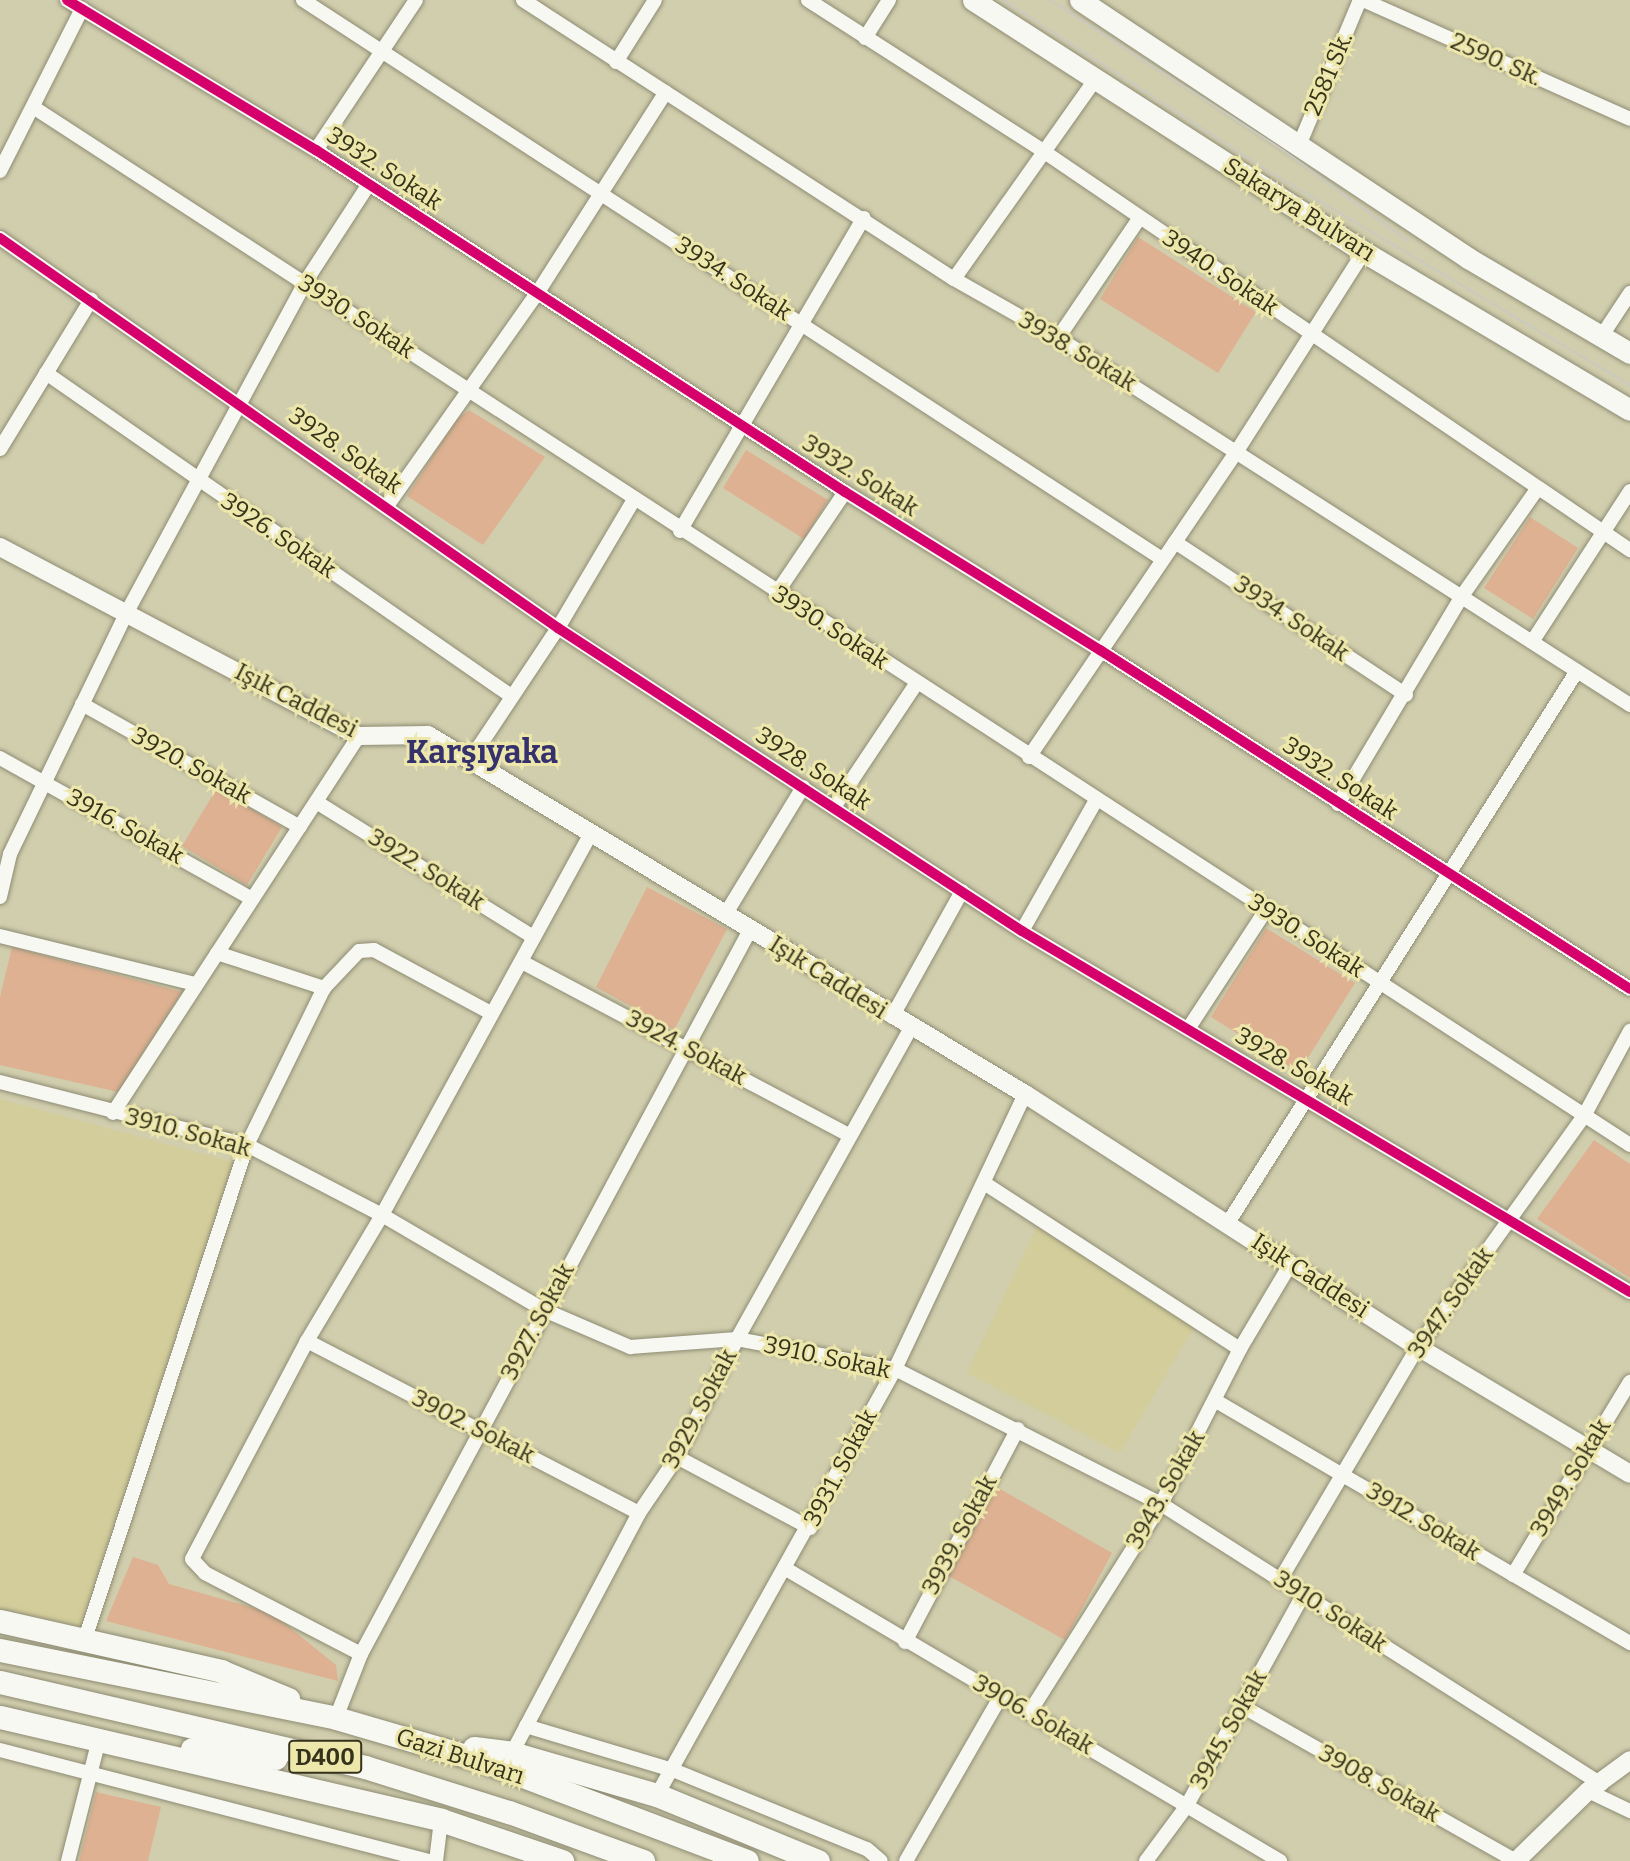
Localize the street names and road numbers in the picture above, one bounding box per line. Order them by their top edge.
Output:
street label: 2590. Sk. [1446,27,1546,93]
street label: 2581 Sk. [1299,28,1359,120]
street label: 3932. Sokak [321,121,447,217]
street label: Sakarya Bulvarı [1218,152,1380,268]
street label: 3940. Sokak [1157,224,1283,322]
street label: 3934. Sokak [670,231,796,327]
street label: 3930. Sokak [293,269,419,365]
street label: 3938. Sokak [1013,306,1141,398]
street label: 3928. Sokak [283,401,407,501]
street label: 3932. Sokak [797,429,923,523]
street label: 3926. Sokak [215,487,341,585]
street label: 3934. Sokak [1228,570,1354,668]
street label: 3930. Sokak [767,580,893,676]
street label: Işık Caddesi [230,658,362,744]
street label: 3920. Sokak [126,721,256,811]
street label: 3928. Sokak [750,721,876,817]
street label: 3932. Sokak [1277,731,1403,827]
street label: 3916. Sokak [62,783,188,871]
street label: 3922. Sokak [363,823,489,917]
street label: 3930. Sokak [1243,888,1369,984]
street label: Işık Caddesi [764,930,892,1026]
street label: 3924. Sokak [621,1004,751,1092]
street label: 3928. Sokak [1230,1022,1358,1112]
street label: 3910. Sokak [122,1102,254,1164]
street label: Işık Caddesi [1246,1228,1374,1324]
street label: 3947. Sokak [1402,1242,1500,1364]
street label: 3927. Sokak [495,1259,581,1385]
street label: 3910. Sokak [761,1331,893,1385]
street label: 3929. Sokak [657,1344,743,1474]
street label: 3902. Sokak [407,1384,539,1470]
street label: 3931. Sokak [798,1405,884,1531]
street label: 3949. Sokak [1525,1414,1617,1542]
street label: 3943. Sokak [1121,1426,1211,1554]
street label: 3939. Sokak [916,1470,1004,1600]
street label: 3912. Sokak [1361,1477,1485,1567]
street label: 3910. Sokak [1268,1565,1392,1659]
street label: 3945. Sokak [1185,1666,1273,1794]
street label: 3906. Sokak [968,1669,1098,1761]
street label: Gazi Bulvarı [392,1723,528,1791]
road number: D400 [286,1738,364,1776]
street label: 3908. Sokak [1313,1739,1445,1829]

